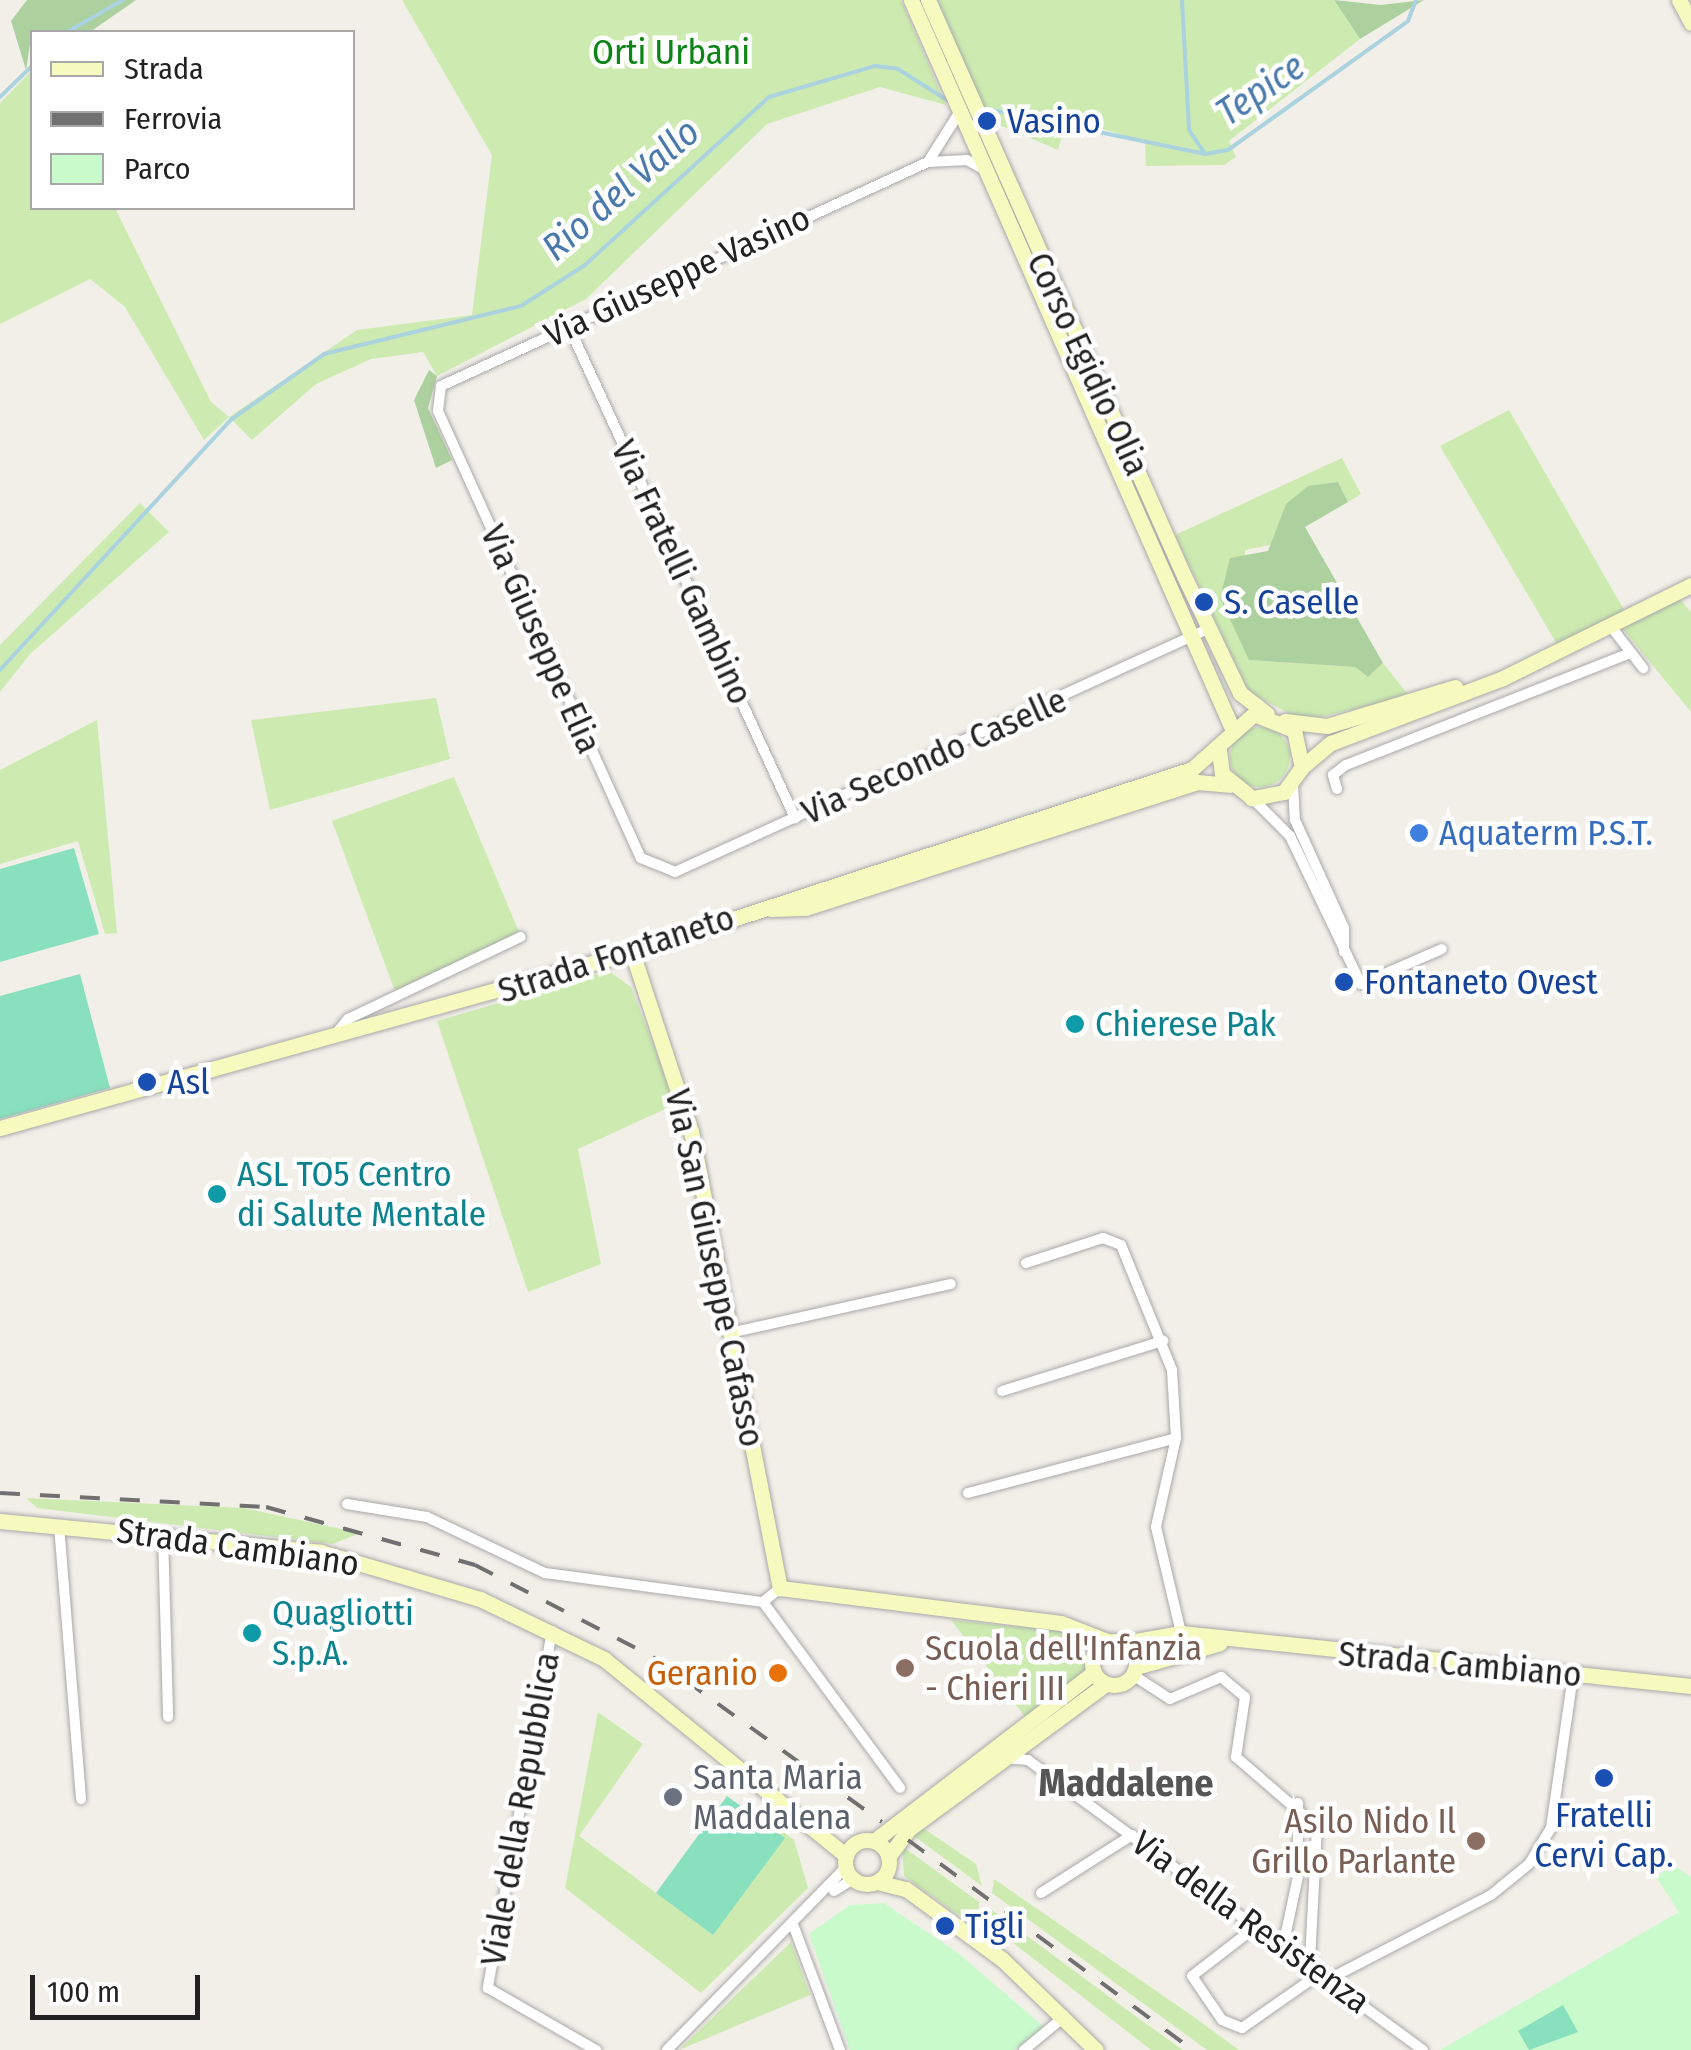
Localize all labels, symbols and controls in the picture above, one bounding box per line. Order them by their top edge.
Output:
legend [30,30,355,210]
park label: Orti Urbani [592,31,750,73]
water label: Tepice [1208,44,1314,136]
text: Strada [124,51,204,87]
place label: Vasino [1007,100,1101,142]
text: Ferrovia [124,101,222,137]
water label: Rio del Vallo [533,109,709,271]
marker: Vasino [976,110,998,132]
text: Parco [124,151,191,187]
street label: Via Giuseppe Vasino [538,196,816,356]
street label: Corso Egidio Olia [1018,246,1158,482]
street label: Via Fratelli Gambino [602,433,762,711]
street label: Via Giuseppe Elia [472,518,610,760]
place label: S. Caselle [1224,581,1359,623]
marker: S. Caselle [1193,591,1215,613]
street label: Via Secondo Caselle [795,679,1073,833]
place label: Aquaterm P.S.T. [1439,812,1653,854]
marker: Aquaterm P.S.T. [1408,822,1430,844]
street label: Strada Fontaneto [493,896,739,1012]
place label: Fontaneto Ovest [1364,961,1598,1003]
marker: Fontaneto Ovest [1333,971,1355,993]
place label: Chierese Pak [1095,1003,1276,1045]
marker: Chierese Pak [1064,1013,1086,1035]
place label: Asl [167,1061,210,1103]
marker: Asl [136,1071,158,1093]
street label: Via San Giuseppe Cafasso [657,1085,773,1451]
place label: ASL TO5 Centro di Salute Mentale [237,1153,486,1235]
marker: ASL TO5 Centro di Salute Mentale [206,1183,228,1205]
street label: Strada Cambiano [114,1509,362,1585]
place label: Quagliotti S.p.A. [272,1592,414,1674]
marker: Quagliotti S.p.A. [241,1622,263,1644]
place label: Scuola dell'Infanzia - Chieri III [925,1627,1202,1709]
street label: Strada Cambiano [1337,1632,1583,1696]
street label: Viale della Repubblica [472,1649,568,1969]
place label: Geranio [647,1652,758,1694]
marker: Scuola dell'Infanzia - Chieri III [894,1657,916,1679]
marker: Geranio [767,1662,789,1684]
place label: Santa Maria Maddalena [693,1756,863,1838]
district label: Maddalene [1039,1761,1213,1807]
marker: Fratelli Cervi Cap. [1593,1767,1615,1789]
marker: Santa Maria Maddalena [662,1786,684,1808]
place label: Fratelli Cervi Cap. [1534,1794,1674,1876]
place label: Asilo Nido Il Grillo Parlante [1251,1800,1456,1882]
street label: Via della Resistenza [1124,1822,1378,2022]
marker: Asilo Nido Il Grillo Parlante [1465,1830,1487,1852]
place label: Tigli [965,1905,1025,1947]
marker: Tigli [934,1915,956,1937]
scale bar [35,1955,205,2017]
text: 100 m [47,1974,120,2010]

